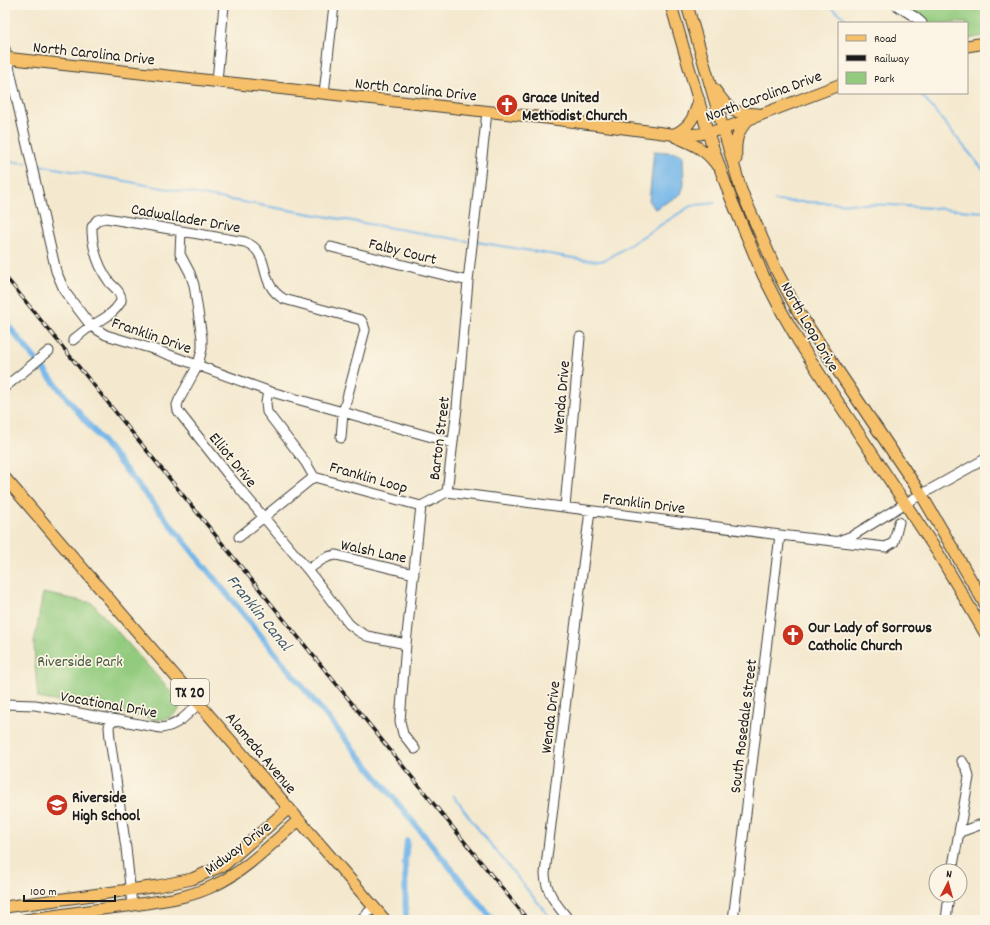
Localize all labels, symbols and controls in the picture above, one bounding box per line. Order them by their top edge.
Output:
legend [838,22,968,94]
text: Road [874,31,896,48]
street label: North Carolina Drive [32,37,156,72]
text: Railway [874,51,910,68]
street label: North Carolina Drive [702,66,825,129]
text: Park [874,71,895,88]
street label: North Carolina Drive [354,73,478,108]
place label: Grace United Methodist Church [522,87,627,128]
church icon: Grace United Methodist Church [494,92,520,118]
street label: Cadwallader Drive [129,199,242,240]
street label: Falby Court [366,233,439,272]
street label: North Loop Drive [774,278,844,377]
street label: Franklin Drive [108,312,194,361]
street label: Wenda Drive [548,360,577,435]
street label: Barton Street [424,395,457,481]
street label: Elliot Drive [203,428,262,493]
street label: Franklin Loop [326,456,410,501]
street label: Franklin Drive [601,488,686,521]
street label: Walsh Lane [338,534,409,571]
water label: Franklin Canal [219,571,297,659]
place label: Our Lady of Sorrows Catholic Church [808,617,932,658]
church icon: Our Lady of Sorrows Catholic Church [780,622,806,648]
park label: Riverside Park [37,651,123,674]
street label: South Rosedale Street [725,658,764,795]
road number: TX 20 [171,679,209,705]
street label: Wenda Drive [536,680,567,755]
street label: Vocational Drive [58,686,159,725]
street label: Alameda Avenue [219,708,301,800]
place label: Riverside High School [72,787,140,828]
school or university icon: Riverside High School [44,792,70,818]
street label: Midway Drive [200,816,277,882]
north arrow [928,863,968,903]
text: N [945,867,953,883]
scale bar [24,877,115,903]
text: 100 m [30,884,57,901]

